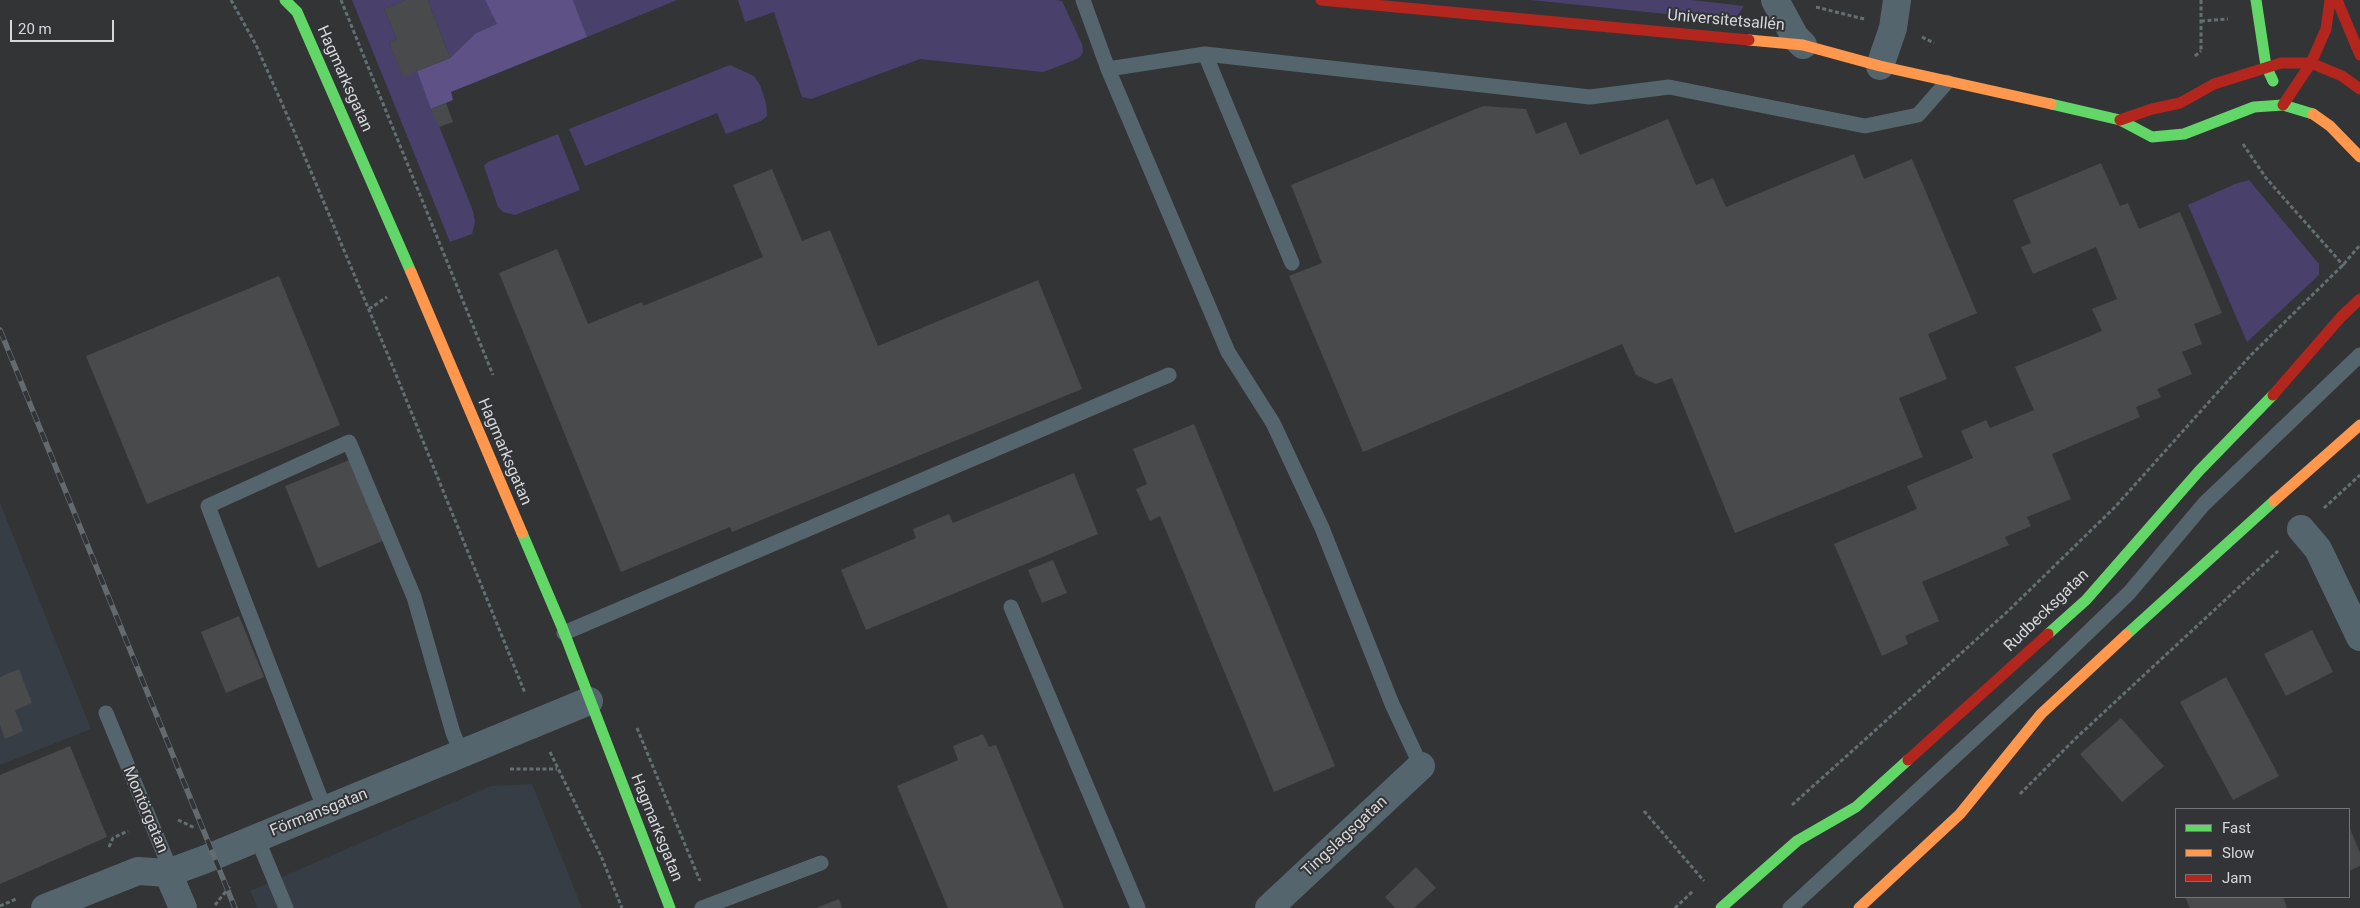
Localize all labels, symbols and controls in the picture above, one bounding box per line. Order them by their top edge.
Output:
street label: Universitetsallén [1666,6,1786,36]
scale bar [12,10,116,42]
text: 20 m [18,20,52,38]
street label: Hagmarksgatan [312,23,376,135]
street label: Hagmarksgatan [473,396,535,508]
street label: Rudbecksgatan [2001,566,2093,656]
street label: Montörgatan [118,764,172,856]
street label: Hagmarksgatan [626,772,686,884]
street label: Förmansgatan [267,785,371,841]
street label: Tingslagsgatan [1298,793,1392,881]
legend [2175,808,2350,898]
text: Fast [2222,819,2251,837]
text: Slow [2222,844,2254,862]
text: Jam [2222,869,2252,887]

